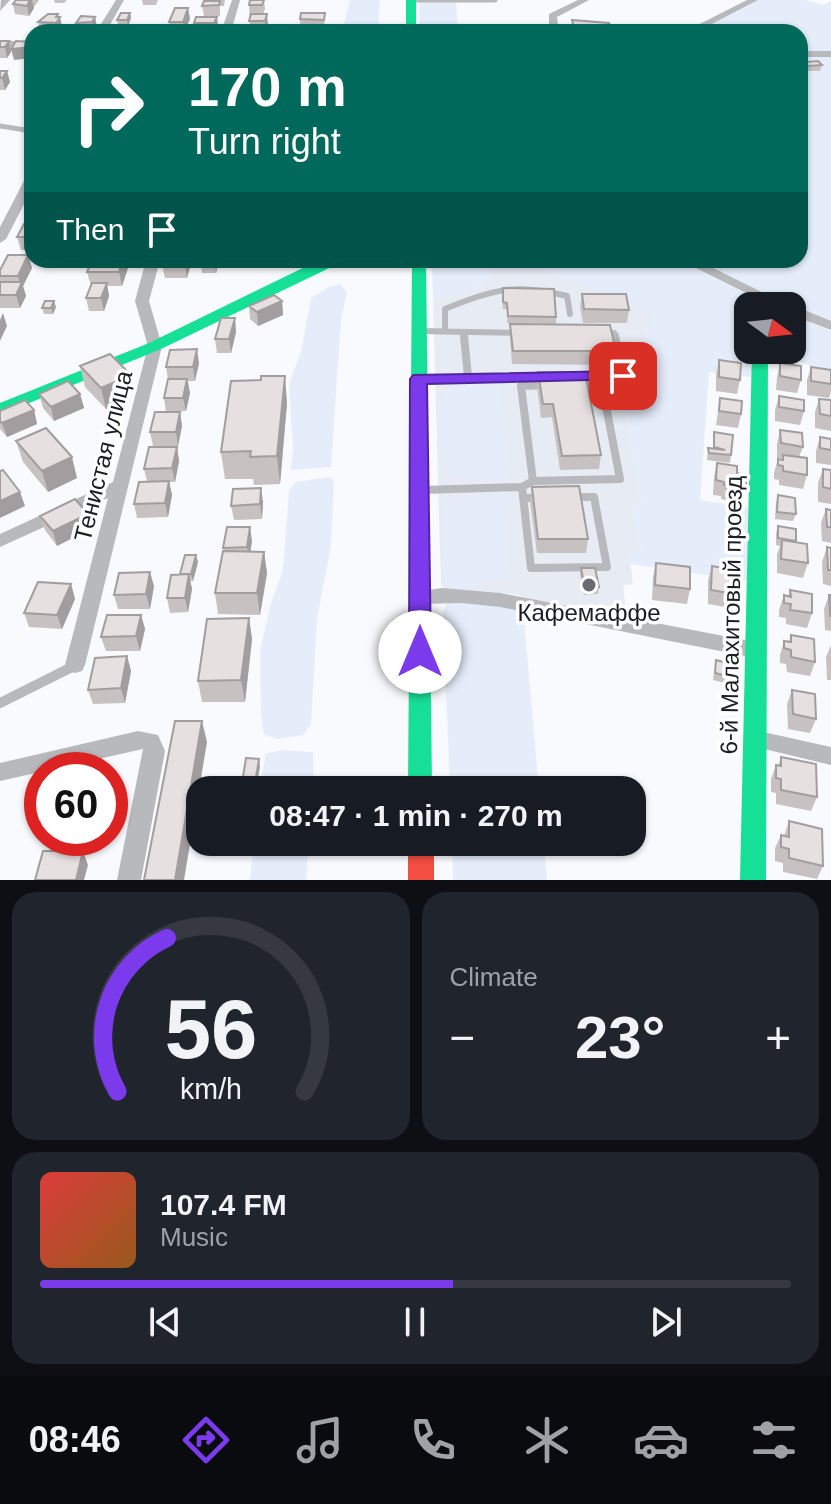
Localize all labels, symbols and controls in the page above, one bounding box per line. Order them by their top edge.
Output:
text: 170 m [188,55,347,118]
icon: right [56,56,160,160]
text: Turn right [188,121,341,162]
icon: arrive [140,208,184,252]
text: Then [56,213,124,246]
north arrow [734,292,806,364]
map controls [734,292,806,364]
pin [589,342,657,410]
icon: arrive [601,354,645,398]
street label: Тенистая улица [69,367,137,544]
street label: 6-й Малахитовый проезд [715,475,747,755]
marker: Кафемаффе [580,576,598,594]
place label: Кафемаффе [517,599,661,626]
position arrow [378,610,462,694]
speed limit sign: 60 [24,752,128,856]
text: 08:47 · 1 min · 270 m [269,799,563,832]
text: Climate [450,962,538,992]
text: 56 [164,983,257,1076]
text: 23° [575,1004,666,1071]
text: − [450,1013,475,1062]
text: + [765,1013,791,1062]
text: km/h [180,1073,242,1105]
text: 107.4 FM [160,1188,287,1221]
text: Music [160,1222,228,1252]
icon: previous [143,1300,187,1344]
icon: pause [393,1300,437,1344]
icon: next [644,1300,688,1344]
icon: directions [178,1412,234,1468]
icon: music [292,1412,348,1468]
icon: phone [405,1412,461,1468]
icon: climate [519,1412,575,1468]
icon: car [633,1412,689,1468]
icon: filters [746,1412,802,1468]
text: 08:46 [29,1419,121,1460]

